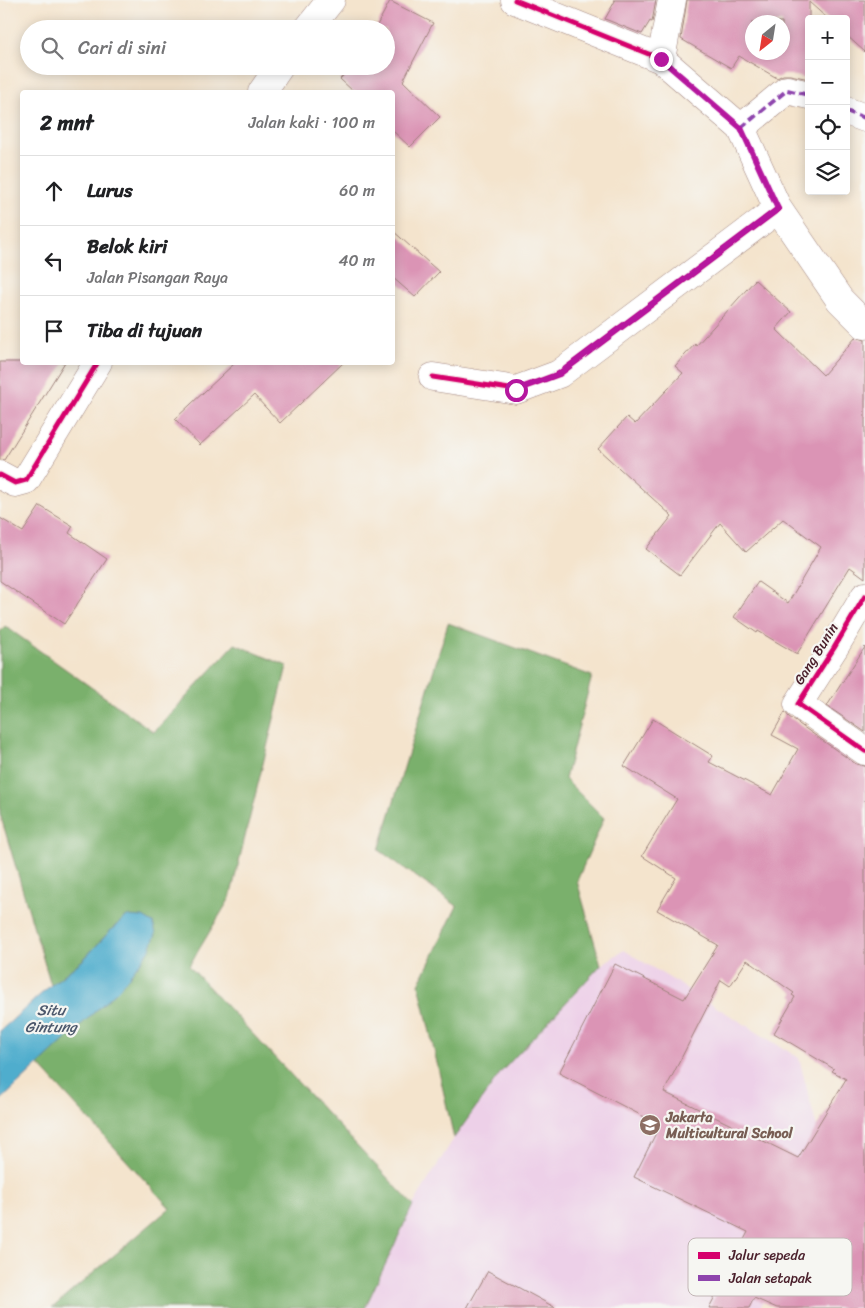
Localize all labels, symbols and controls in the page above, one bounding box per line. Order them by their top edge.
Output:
north arrow [745,15,790,60]
map controls [805,15,850,195]
button: + [805,15,850,60]
search box [20,20,395,75]
text: Cari di sini [78,31,166,64]
icon: search [38,34,66,62]
route end [650,48,673,71]
button: − [805,60,850,105]
text: 2 mnt [40,104,94,142]
button: locate [805,105,850,150]
text: Jalan kaki · 100 m [249,108,375,137]
button: layers [805,150,850,195]
text: Lurus [87,174,133,207]
text: 60 m [339,176,375,205]
icon: ahead [40,177,68,205]
text: Belok kiri [87,230,167,263]
text: 40 m [338,246,375,275]
icon: left [40,247,68,275]
text: Jalan Pisangan Raya [87,263,228,292]
text: Tiba di tujuan [87,314,202,347]
icon: arrive [40,317,68,345]
route start [505,379,528,402]
street label: Gang Bunin [787,618,845,690]
water label: Situ Gintung [25,997,78,1040]
place label: Jakarta Multicultural School [665,1105,794,1146]
school or university icon: Jakarta Multicultural School [638,1113,662,1137]
legend [688,1238,852,1296]
text: Jalur sepeda [728,1243,806,1268]
text: Jalan setapak [728,1266,812,1291]

